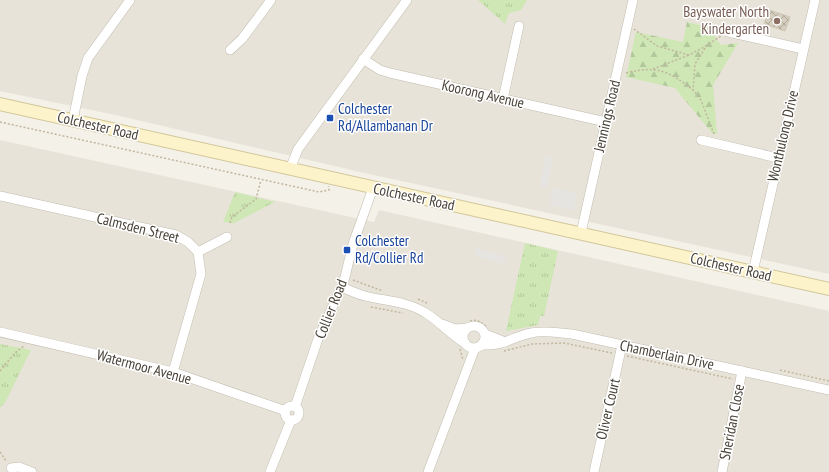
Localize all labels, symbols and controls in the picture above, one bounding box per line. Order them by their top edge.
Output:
place label: Bayswater North Kindergarten [683,2,769,38]
marker: Bayswater North Kindergarten [772,16,782,26]
street label: Koorong Avenue [440,75,526,112]
street label: Jennings Road [589,78,624,155]
street label: Wonthulong Drive [763,88,802,183]
place label: Colchester Rd/Allambanan Dr [338,99,434,135]
street label: Colchester Road [56,107,141,144]
marker: Colchester Rd/Allambanan Dr [325,113,335,123]
street label: Colchester Road [372,179,457,214]
street label: Calmsden Street [95,208,181,247]
place label: Colchester Rd/Collier Rd [355,231,423,267]
marker: Colchester Rd/Collier Rd [342,245,352,255]
street label: Colchester Road [689,248,774,285]
street label: Collier Road [310,276,351,341]
street label: Chamberlain Drive [618,335,716,374]
street label: Watermoor Avenue [95,345,194,388]
street label: Oliver Court [591,376,624,441]
street label: Sheridan Close [715,382,748,461]

